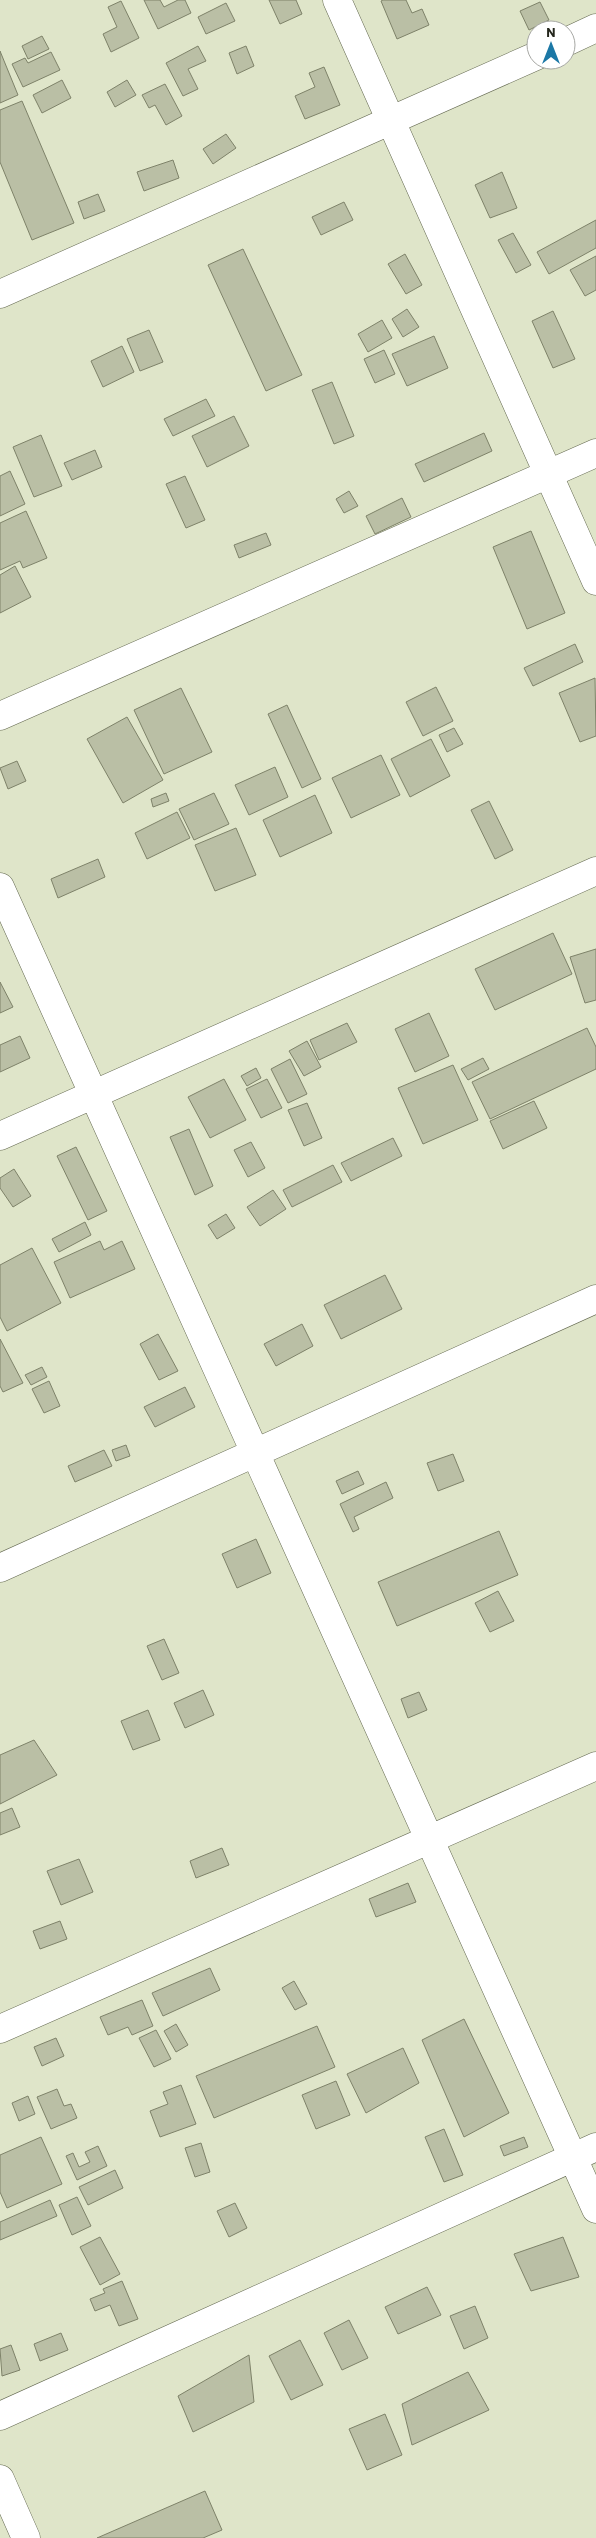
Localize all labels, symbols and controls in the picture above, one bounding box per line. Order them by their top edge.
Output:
north arrow [526,20,576,70]
text: N [546,23,556,40]

